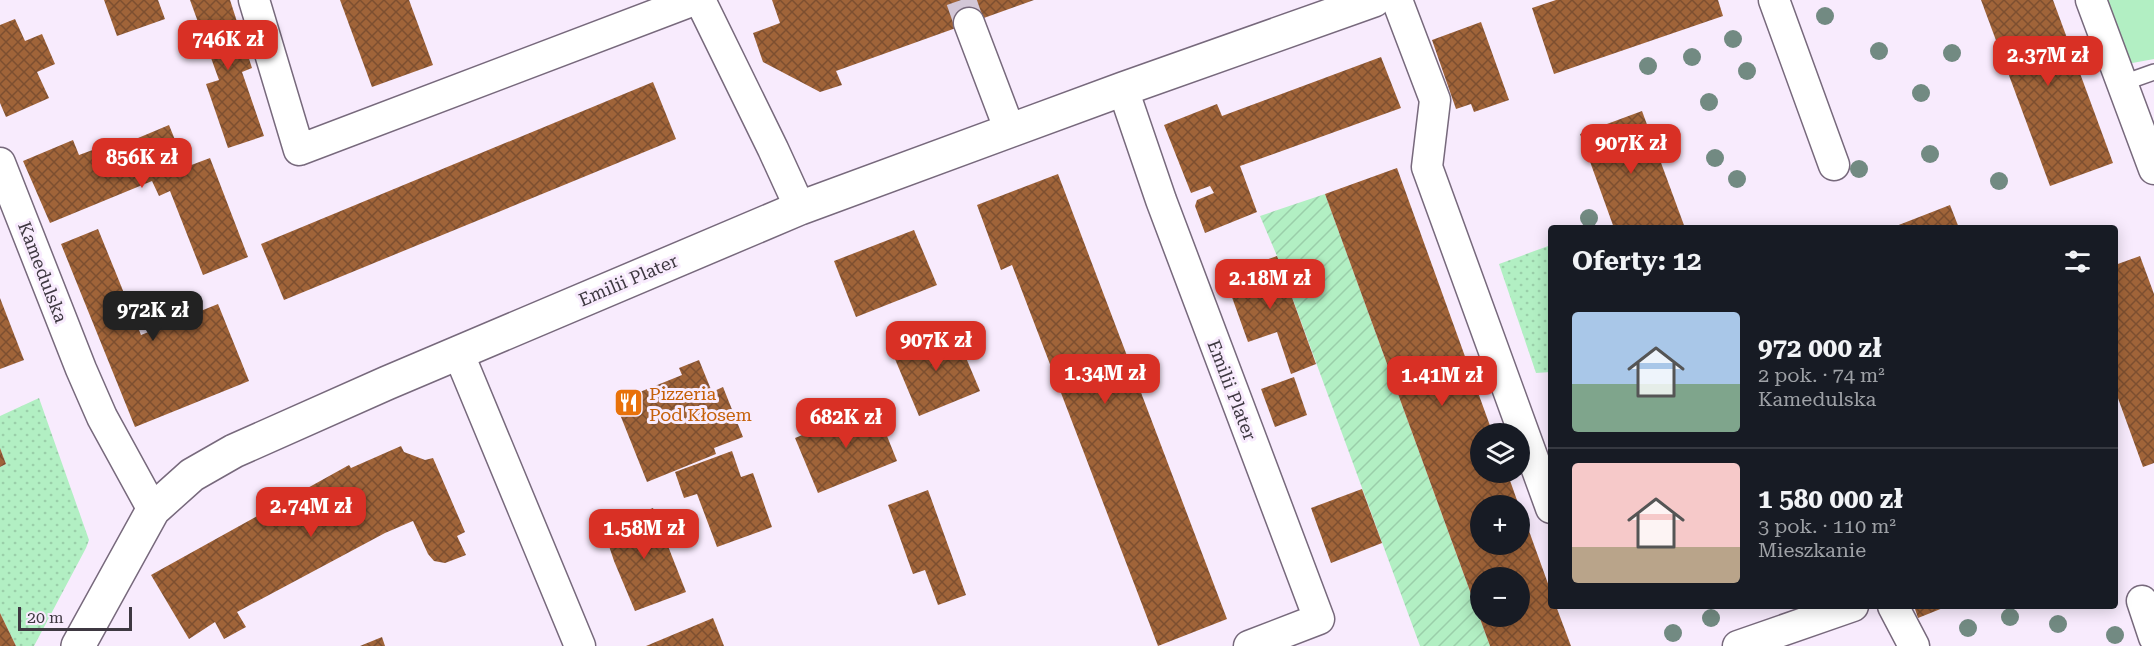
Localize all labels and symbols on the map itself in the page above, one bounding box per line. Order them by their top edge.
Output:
pin: 746K zł [173,20,283,71]
pin: 2.37M zł [1986,36,2110,87]
pin: 907K zł [1576,124,1686,175]
pin: 856K zł [87,138,197,189]
street label: Kamedulska [14,219,72,326]
street label: Emilii Plater [575,250,681,310]
pin: 2.18M zł [1208,259,1332,310]
pin: 972K zł [98,291,208,342]
pin: 907K zł [881,321,991,372]
street label: Emilii Plater [1203,337,1261,443]
pin: 1.34M zł [1043,354,1167,405]
pin: 1.41M zł [1380,356,1504,407]
place label: Pizzeria Pod Kłosem [649,383,752,425]
restaurant icon: Pizzeria Pod Kłosem [612,387,644,419]
pin: 682K zł [791,398,901,449]
pin: 2.74M zł [249,487,373,538]
pin: 1.58M zł [582,509,706,560]
scale bar [18,604,132,632]

